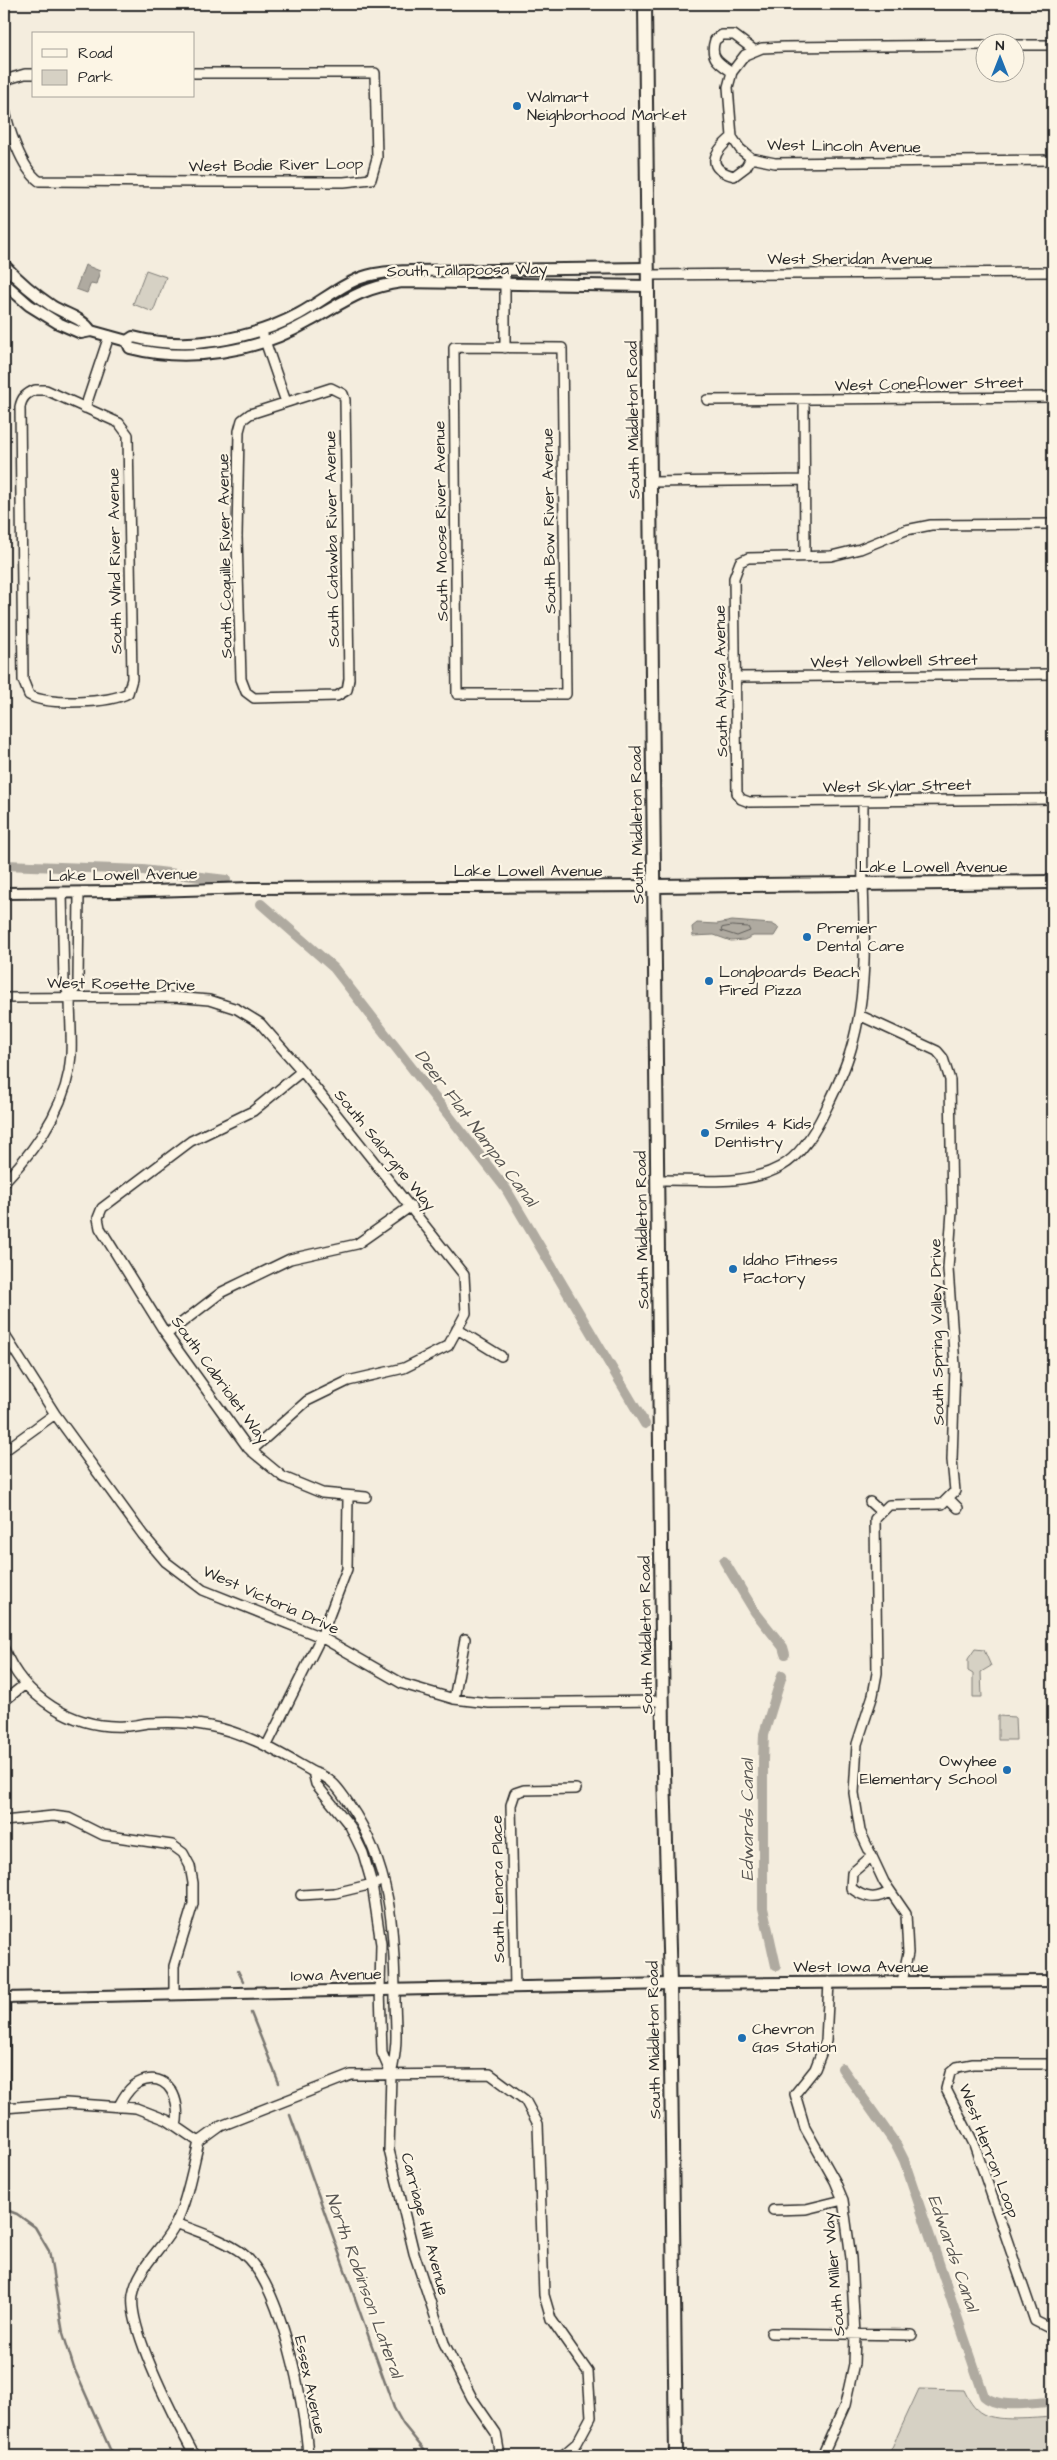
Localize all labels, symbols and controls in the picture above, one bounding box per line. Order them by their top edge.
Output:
legend [32,32,195,98]
north arrow [974,32,1024,82]
text: N [996,36,1005,56]
text: Road [78,43,113,64]
text: Park [78,67,113,88]
place label: Walmart Neighborhood Market [527,86,687,127]
marker: Walmart Neighborhood Market [511,100,523,112]
street label: West Lincoln Avenue [767,134,922,158]
street label: West Bodie River Loop [188,152,364,178]
street label: West Sheridan Avenue [767,248,933,270]
street label: South Tallapoosa Way [386,258,548,283]
street label: South Middleton Road [621,341,645,499]
street label: West Coneflower Street [834,371,1024,397]
street label: South Moose River Avenue [428,420,454,621]
street label: South Bow River Avenue [536,428,562,614]
street label: South Catawba River Avenue [319,430,345,648]
street label: South Coquille River Avenue [212,453,238,659]
street label: South Wind River Avenue [102,467,128,654]
street label: South Alyssa Avenue [709,604,734,757]
street label: West Yellowbell Street [810,649,978,673]
street label: South Middleton Road [625,746,649,904]
street label: West Skylar Street [822,774,972,799]
street label: Lake Lowell Avenue [858,856,1008,878]
street label: Lake Lowell Avenue [453,860,603,882]
street label: Lake Lowell Avenue [48,863,198,887]
place label: Premier Dental Care [817,917,905,957]
marker: Premier Dental Care [801,931,813,943]
place label: Longboards Beach Fired Pizza [719,961,859,1001]
street label: West Rosette Drive [47,972,196,996]
marker: Longboards Beach Fired Pizza [703,975,715,987]
water label: Deer Flat Nampa Canal [409,1044,545,1214]
street label: South Salorgne Way [328,1085,441,1216]
place label: Smiles 4 Kids Dentistry [715,1113,811,1154]
marker: Smiles 4 Kids Dentistry [699,1127,711,1139]
street label: South Middleton Road [630,1151,654,1309]
street label: South Spring Valley Drive [924,1238,951,1426]
place label: Idaho Fitness Factory [743,1249,838,1290]
marker: Idaho Fitness Factory [727,1263,739,1275]
street label: South Cabriolet Way [165,1312,274,1449]
street label: South Middleton Road [634,1556,658,1714]
street label: West Victoria Drive [199,1560,343,1640]
place label: Owyhee Elementary School [860,1750,997,1791]
water label: Edwards Canal [735,1757,760,1881]
marker: Owyhee Elementary School [1001,1764,1013,1776]
street label: South Lenora Place [486,1814,510,1963]
street label: West Iowa Avenue [793,1956,929,1978]
street label: South Middleton Road [642,1961,666,2119]
street label: Iowa Avenue [290,1963,382,1987]
place label: Chevron Gas Station [752,2018,836,2058]
marker: Chevron Gas Station [736,2032,748,2044]
street label: West Herron Loop [953,2081,1025,2221]
street label: Carriage Hill Avenue [394,2150,455,2298]
water label: North Robinson Lateral [319,2189,410,2383]
water label: Edwards Canal [921,2191,985,2317]
street label: South Miller Way [818,2211,851,2337]
street label: Essex Avenue [289,2334,331,2437]

